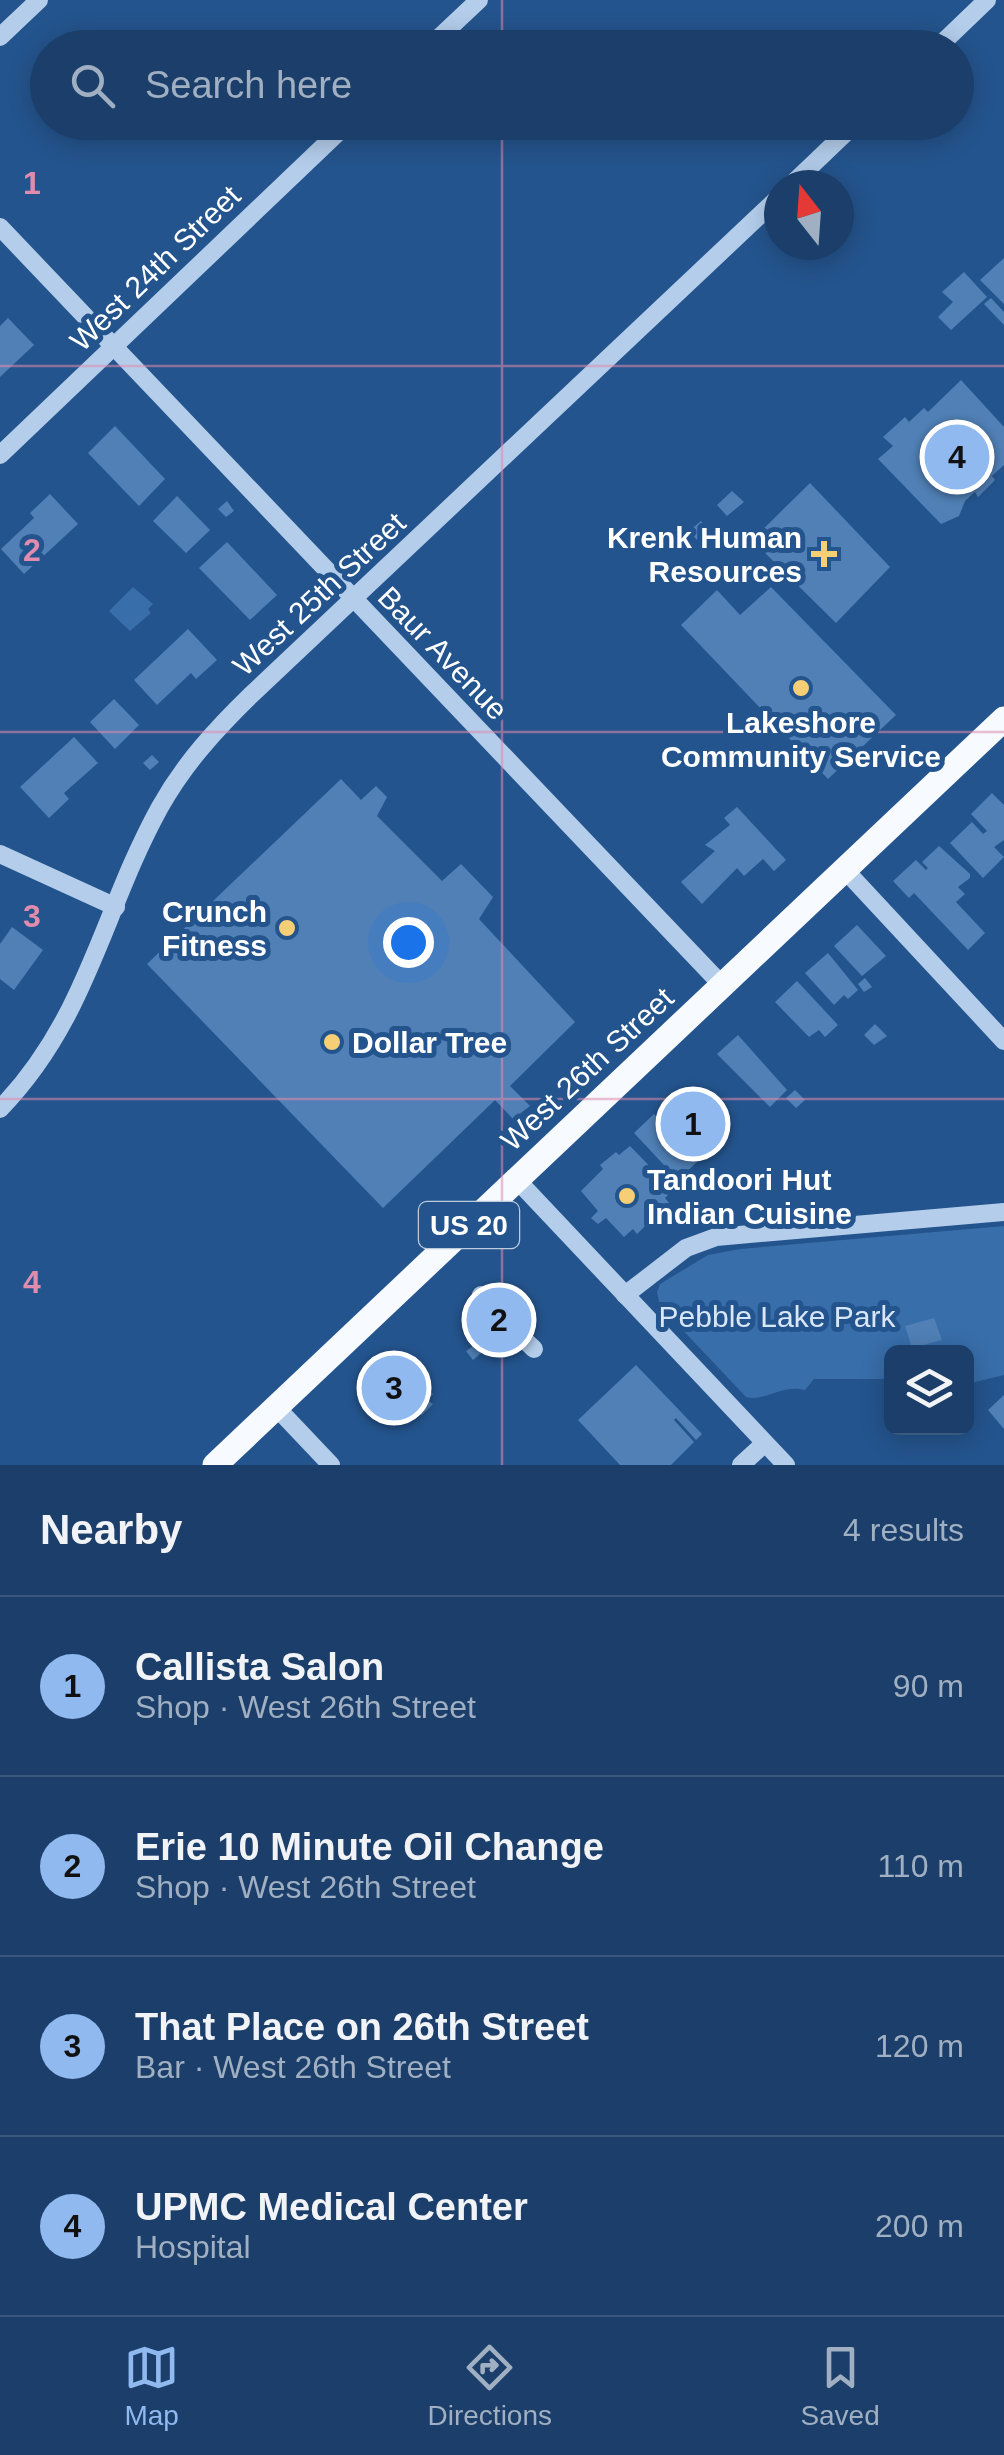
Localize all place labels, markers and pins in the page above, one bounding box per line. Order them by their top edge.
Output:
pin: 4 [924,420,990,494]
place label: Krenk Human Resources [607,521,802,588]
marker: Krenk Human Resources [811,541,837,567]
marker: Lakeshore Community Service [790,677,812,699]
place label: Lakeshore Community Service [661,706,941,773]
place label: Crunch Fitness [162,895,267,962]
marker: Crunch Fitness [276,917,298,939]
place label: Dollar Tree [352,1026,507,1059]
marker: Dollar Tree [321,1031,343,1053]
pin: 1 [660,1086,726,1162]
place label: Tandoori Hut Indian Cuisine [647,1163,852,1230]
marker: Tandoori Hut Indian Cuisine [616,1185,638,1207]
pin: 2 [466,1282,532,1358]
pin: 3 [362,1350,426,1426]

